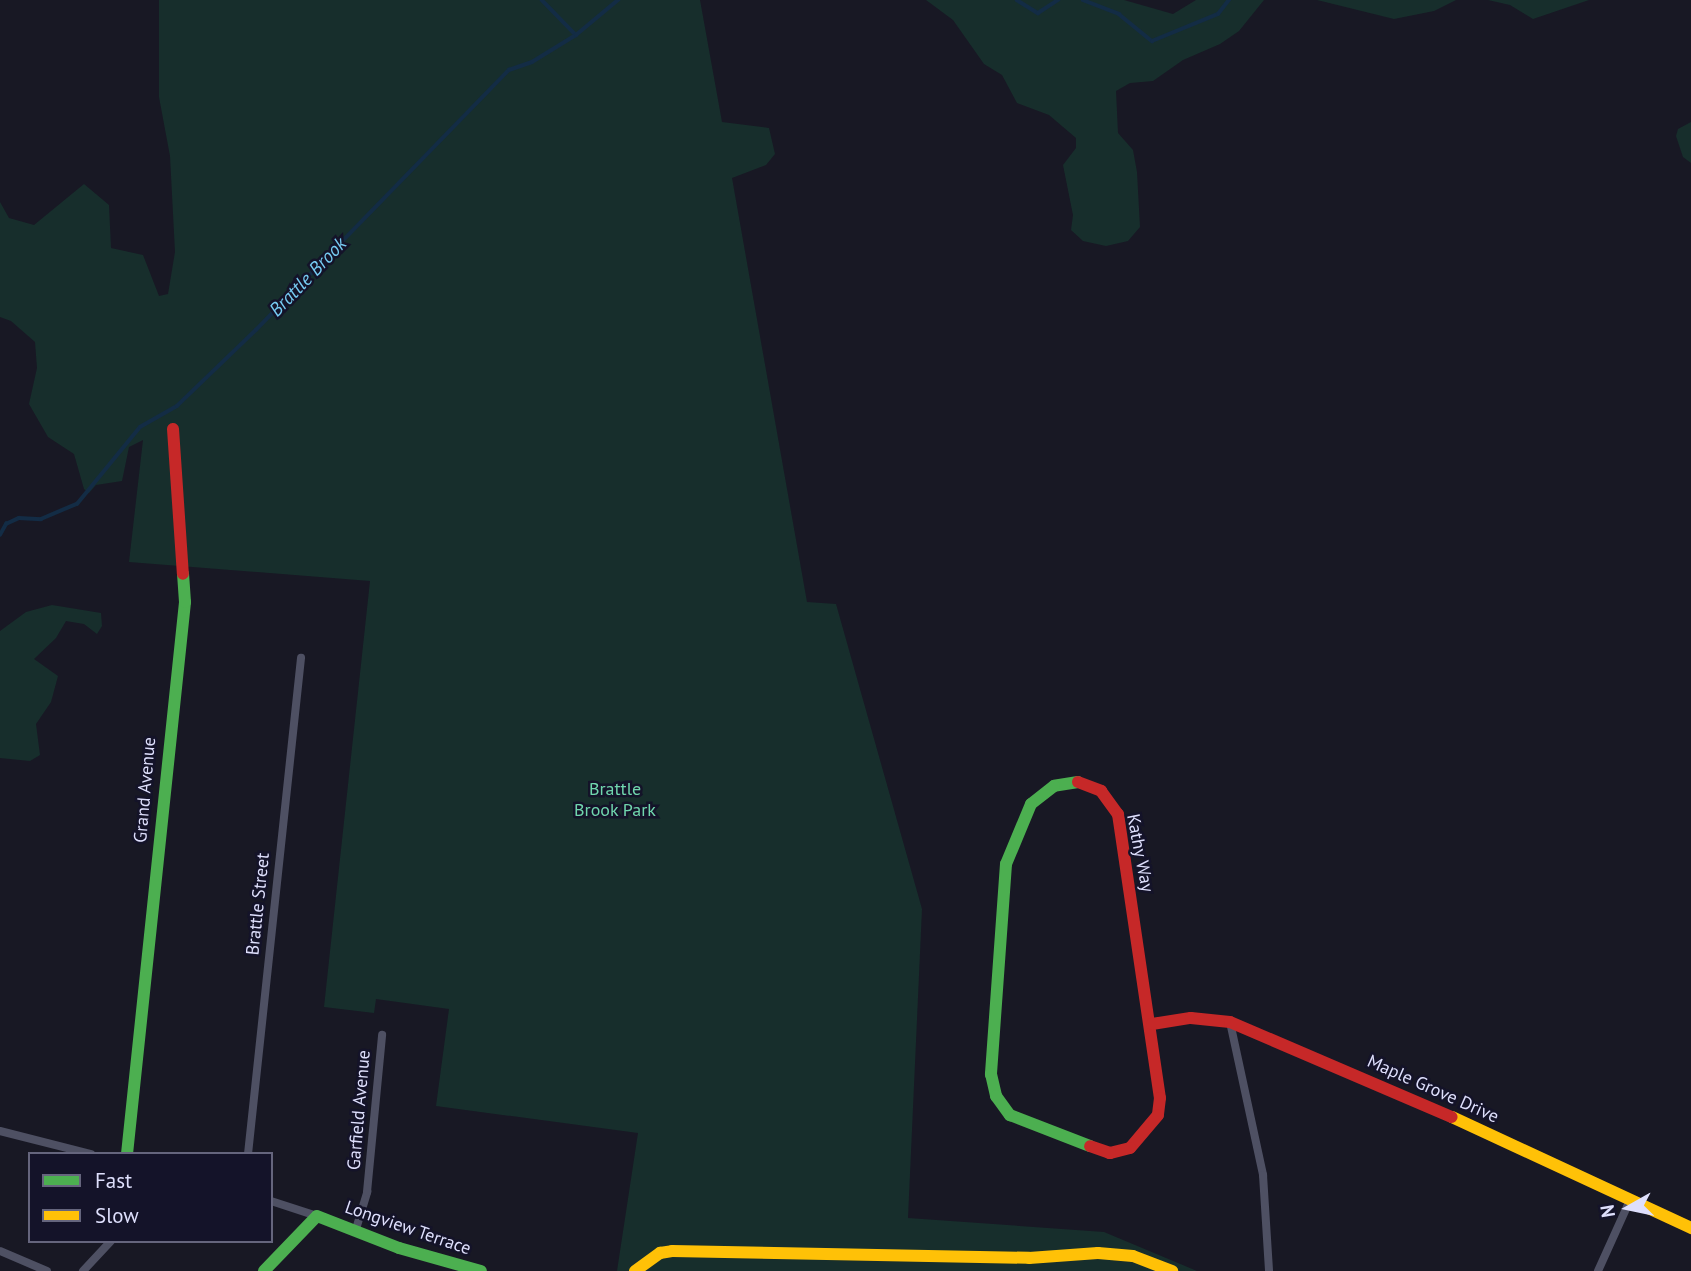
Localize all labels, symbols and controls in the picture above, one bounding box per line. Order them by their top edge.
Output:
water label: Brattle Brook [265,233,351,321]
street label: Grand Avenue [130,736,160,844]
park label: Brattle Brook Park [574,779,656,822]
street label: Kathy Way [1122,812,1158,894]
street label: Brattle Street [242,852,274,956]
street label: Garfield Avenue [343,1049,375,1171]
street label: Maple Grove Drive [1364,1050,1502,1128]
legend [28,1152,273,1243]
text: Fast [95,1167,132,1194]
north arrow [1593,1173,1663,1243]
street label: Longview Terrace [342,1196,474,1260]
text: Slow [95,1202,139,1229]
text: N [1594,1203,1620,1219]

